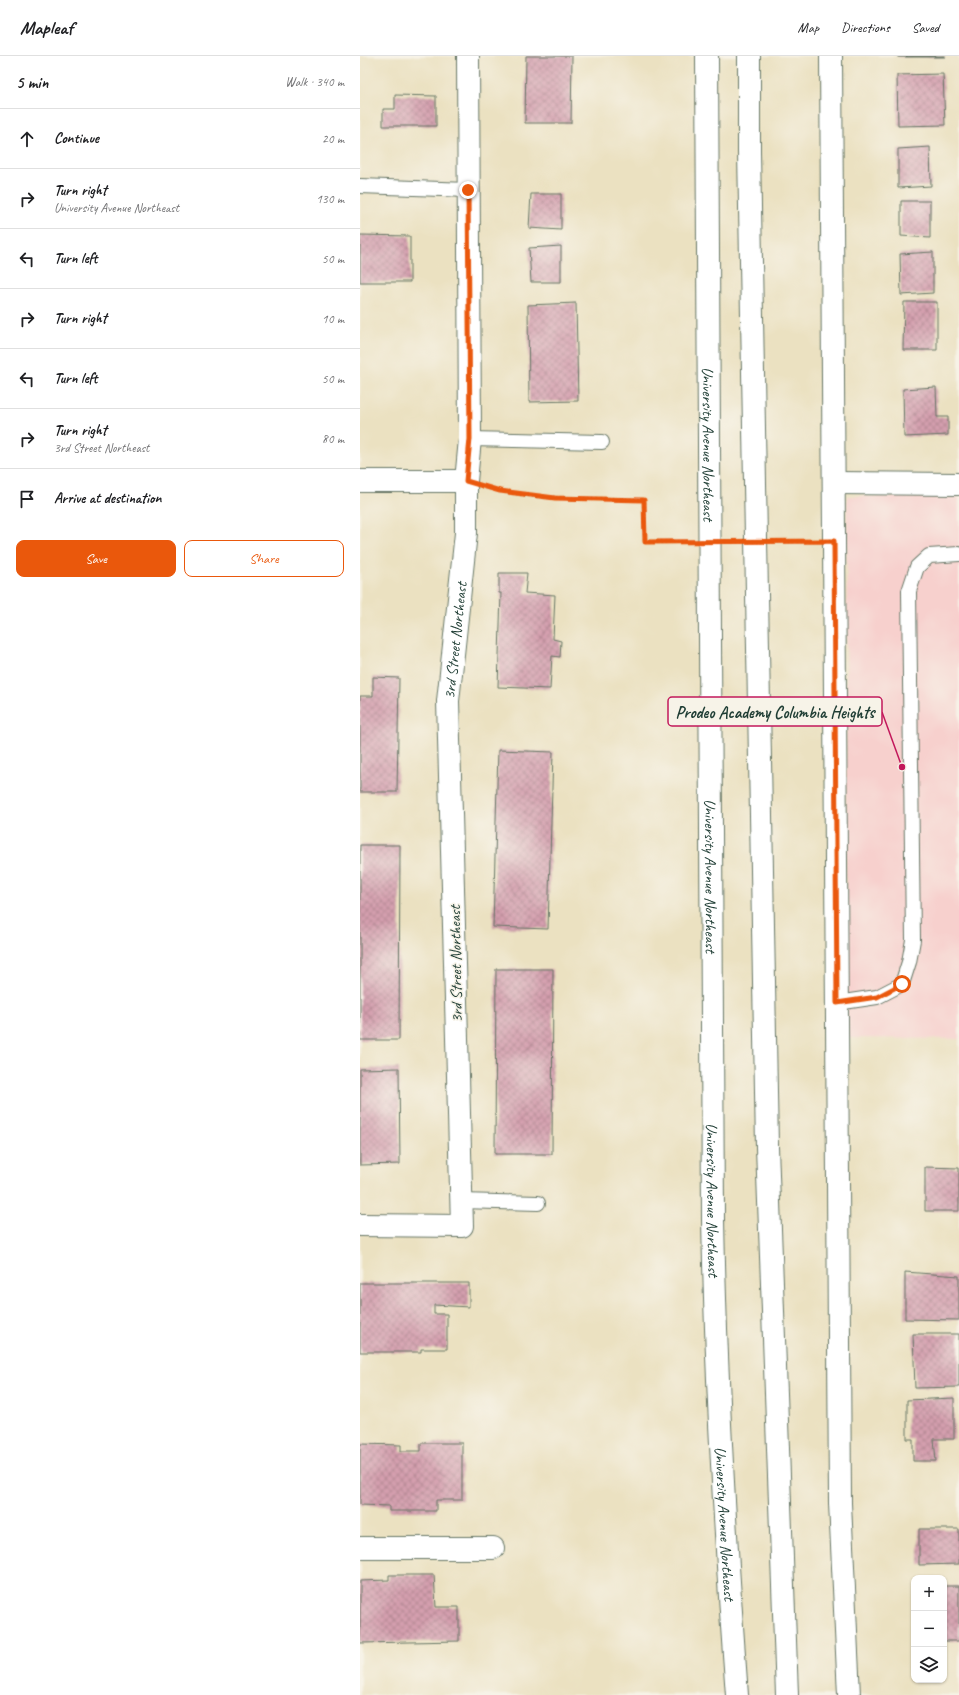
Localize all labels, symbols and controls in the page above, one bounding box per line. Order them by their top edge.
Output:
text: Mapleaf [20,16,73,40]
text: Map [798,19,819,36]
text: Directions [841,19,890,36]
text: Saved [912,19,939,36]
text: 5 min [16,72,48,93]
text: Walk · 340 m [285,74,344,90]
icon: ahead [16,128,38,150]
text: Continue [54,129,99,148]
text: 20 m [322,131,344,147]
text: Turn right [54,181,107,200]
route end [459,181,477,199]
icon: right [16,188,38,210]
text: 130 m [316,191,344,207]
text: University Avenue Northeast [54,200,179,216]
icon: left [16,248,38,270]
text: Turn left [54,249,97,268]
text: 50 m [322,251,344,267]
icon: right [16,308,38,330]
text: Turn right [54,309,107,328]
text: 10 m [322,311,344,327]
street label: University Avenue Northeast [698,367,718,523]
icon: left [16,368,38,390]
text: Turn left [54,369,97,388]
text: 50 m [322,371,344,387]
text: Turn right [54,421,107,440]
icon: right [16,428,38,450]
text: 80 m [322,431,344,447]
text: 3rd Street Northeast [54,440,149,456]
icon: arrive [16,488,38,510]
text: Arrive at destination [54,489,161,508]
button: Save [16,540,176,577]
button: Share [184,540,344,577]
street label: 3rd Street Northeast [439,579,472,700]
callout: Prodeo Academy Columbia Heights [668,697,882,726]
text: Prodeo Academy Columbia Heights [675,702,877,723]
street label: University Avenue Northeast [700,799,721,955]
street label: 3rd Street Northeast [445,903,467,1023]
route start [893,975,911,993]
street label: University Avenue Northeast [702,1123,723,1279]
street label: University Avenue Northeast [710,1446,739,1603]
map controls [911,1575,947,1683]
button: + [911,1575,947,1611]
button: − [911,1611,947,1647]
button: layers [911,1647,947,1683]

